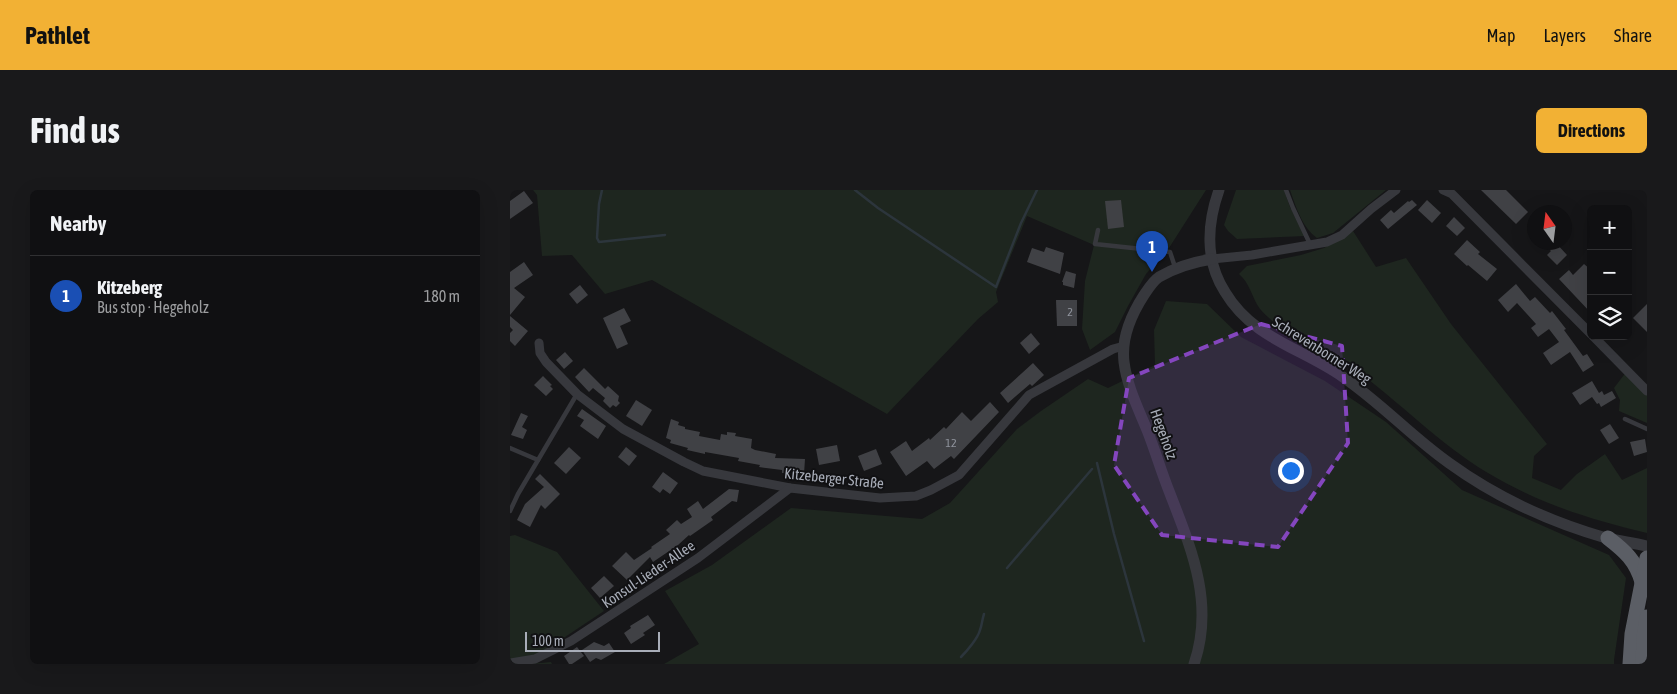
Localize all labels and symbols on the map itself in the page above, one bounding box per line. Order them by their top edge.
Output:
north arrow [1527,205,1572,250]
pin: 1 [1136,231,1168,272]
house number: 2 [1067,305,1073,319]
street label: Schrevenborner Weg [1270,313,1375,387]
street label: Hegeholz [1147,407,1181,462]
house number: 12 [945,436,957,450]
your location [1278,458,1304,484]
street label: Kitzeberger Straße [783,464,885,492]
street label: Konsul-Lieder-Allee [598,537,698,611]
scale bar [525,629,660,652]

